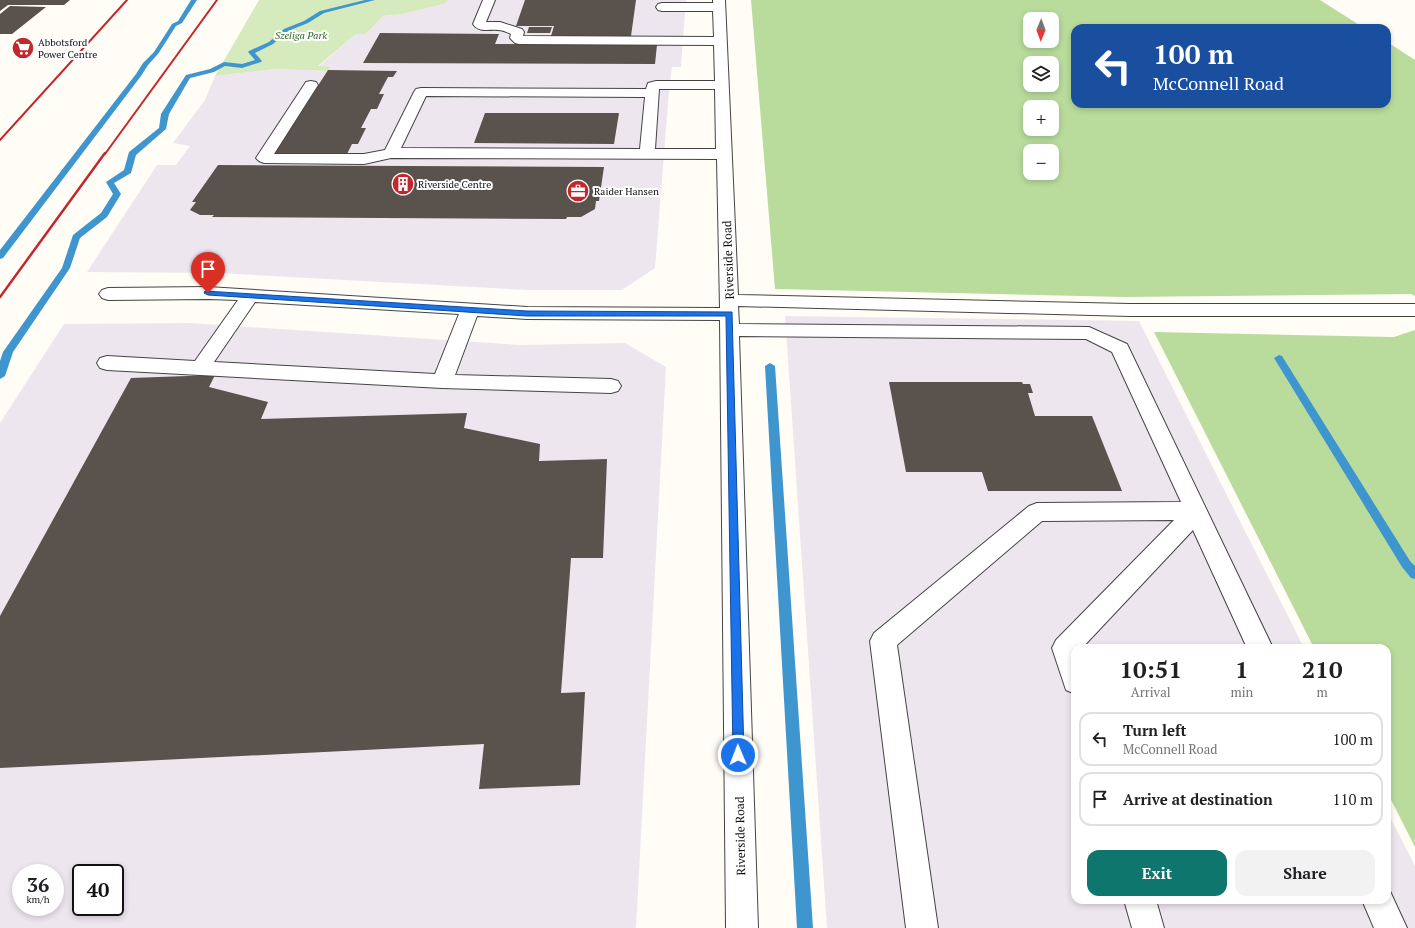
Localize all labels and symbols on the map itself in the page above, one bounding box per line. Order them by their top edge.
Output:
north arrow [1023,12,1059,48]
park label: Szeliga Park [275,29,327,42]
supermarket icon: Abbotsford Power Centre [10,35,36,61]
place label: Abbotsford Power Centre [38,36,97,61]
building icon: Riverside Centre [390,171,416,197]
place label: Riverside Centre [418,178,491,191]
office icon: Raider Hansen [565,178,591,204]
place label: Raider Hansen [594,185,659,198]
street label: Riverside Road [719,220,737,300]
pin [191,252,225,293]
position arrow [717,734,759,776]
street label: Riverside Road [732,796,748,876]
speed limit sign: 40 [72,864,124,916]

